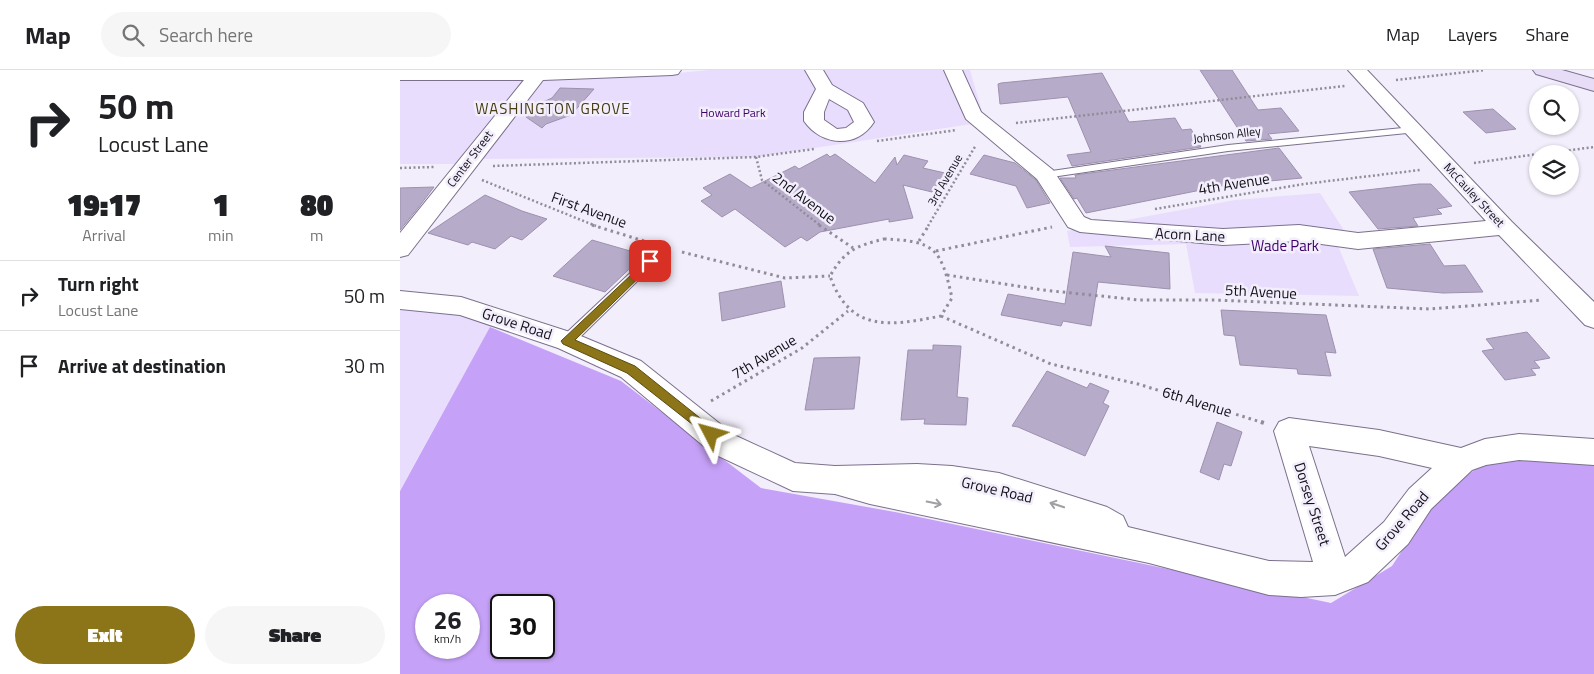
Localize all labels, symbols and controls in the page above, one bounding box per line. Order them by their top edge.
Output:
search box [101,12,451,57]
text: Map [25,17,71,53]
text: Search here [159,20,253,49]
icon: search [119,21,147,49]
text: Map [1386,21,1420,48]
text: Layers [1448,21,1497,48]
text: Share [1525,21,1569,48]
text: 50 m [98,79,174,133]
map controls [1529,85,1579,195]
button: search [1529,85,1579,135]
icon: right [15,90,80,155]
district label: WASHINGTON GROVE [475,97,631,120]
park label: Howard Park [700,103,766,122]
street label: Johnson Alley [1192,121,1262,148]
street label: Center Street [442,126,498,191]
text: Locust Lane [98,127,209,161]
button: layers [1529,145,1579,195]
street label: 3rd Avenue [922,150,967,209]
street label: McCauley Street [1439,158,1510,232]
street label: 2nd Avenue [768,166,841,229]
street label: 4th Avenue [1197,167,1271,200]
text: 19:17 [67,182,141,228]
text: 1 [213,182,229,228]
text: 80 [300,182,333,228]
street label: First Avenue [548,185,630,234]
street label: Acorn Lane [1154,221,1226,248]
text: Arrival [82,223,126,247]
text: min [208,223,234,247]
text: m [310,223,323,247]
park label: Wade Park [1251,234,1319,257]
pin [629,240,671,282]
icon: arrive [636,247,664,275]
text: Turn right [58,269,139,298]
street label: 5th Avenue [1224,278,1298,305]
text: 50 m [344,281,385,310]
icon: right [15,282,43,310]
text: Locust Lane [58,298,138,322]
street label: Grove Road [479,301,555,346]
street label: 7th Avenue [727,328,801,385]
text: Arrive at destination [58,351,226,380]
text: 30 m [344,351,385,380]
icon: arrive [15,352,43,380]
street label: 6th Avenue [1159,380,1235,423]
position arrow [684,407,736,459]
street label: Dorsey Street [1288,459,1337,549]
street label: Grove Road [959,470,1035,509]
street label: Grove Road [1369,486,1434,556]
one-way arrow [925,498,941,508]
one-way arrow [1050,500,1066,509]
speed limit sign: 30 [490,594,555,659]
text: 26 [433,601,462,639]
button: Exit [15,606,195,664]
button: Share [205,606,385,664]
text: km/h [434,629,461,648]

